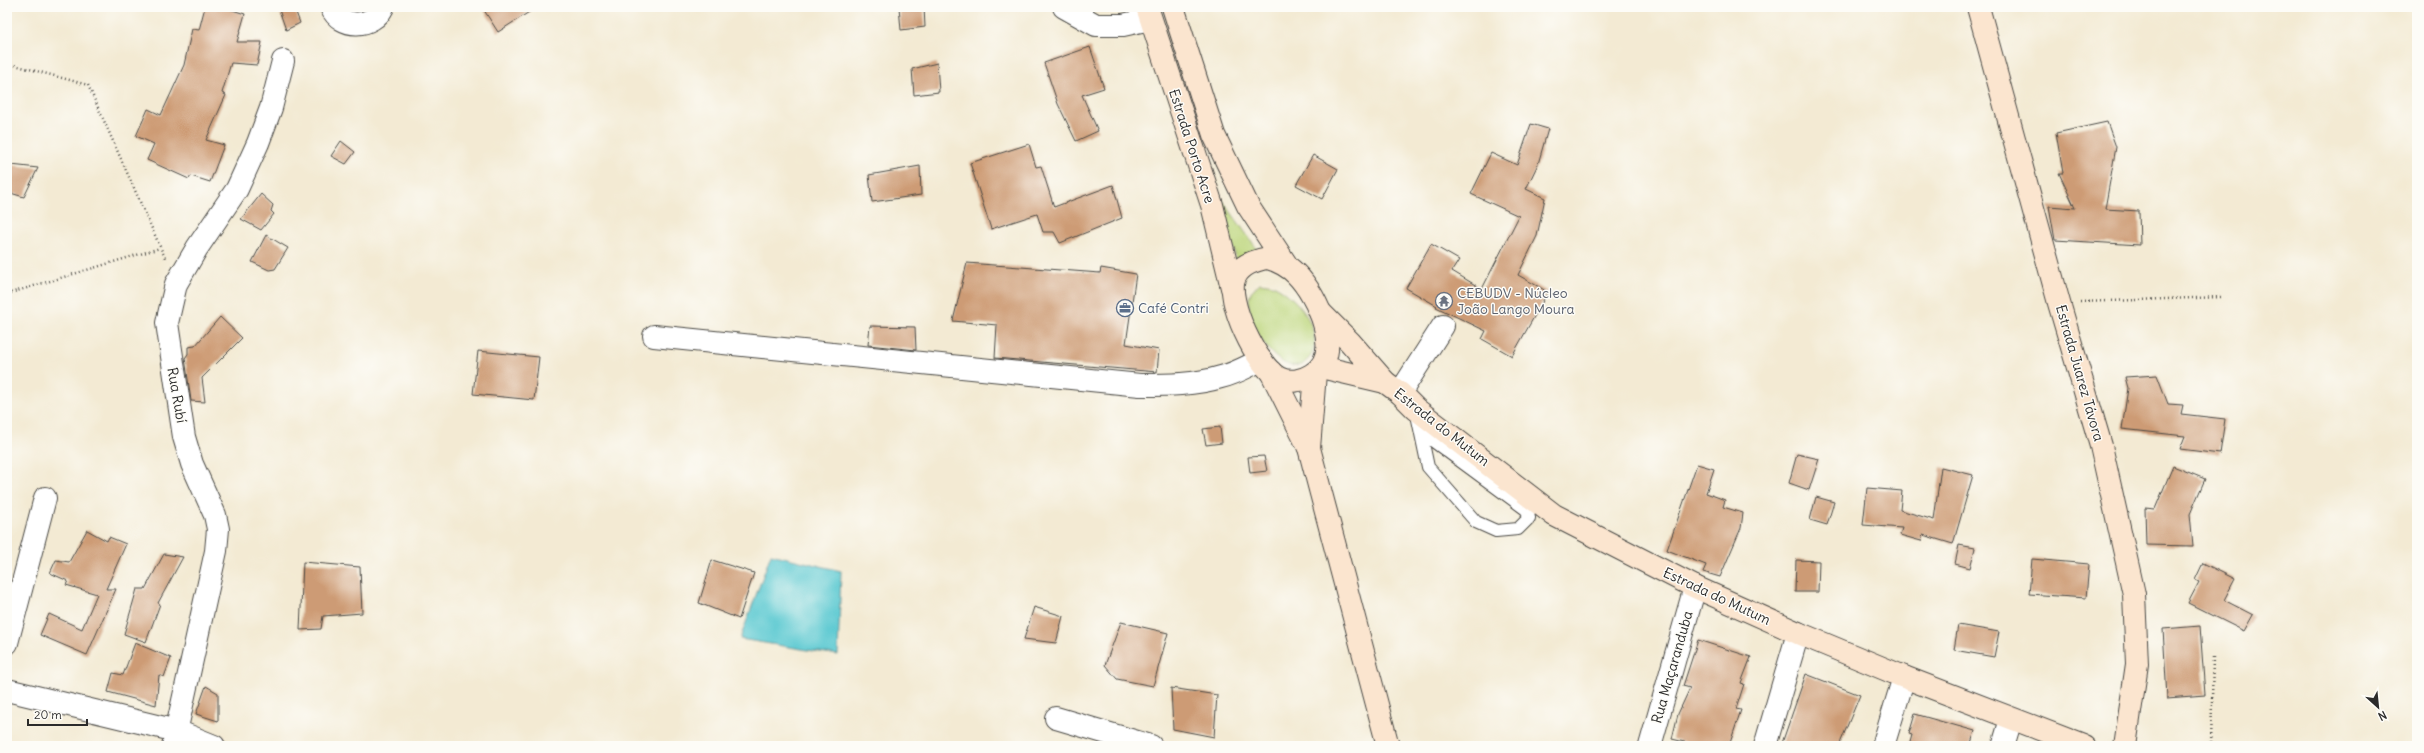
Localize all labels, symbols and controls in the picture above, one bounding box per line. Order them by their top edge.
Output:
street label: Estrada Porto Acre [1165,87,1219,205]
place label: CEBUDV - Núcleo João Lango Moura [1457,284,1575,318]
temple icon: CEBUDV - Núcleo João Lango Moura [1434,291,1454,311]
office icon: Café Contri [1115,298,1135,318]
place label: Café Contri [1138,299,1209,317]
street label: Estrada Juarez Távora [2052,303,2108,443]
street label: Rua Rubí [163,366,191,424]
street label: Estrada do Mutum [1391,384,1493,470]
street label: Estrada do Mutum [1660,563,1774,629]
street label: Rua Maçaranduba [1647,609,1697,725]
north arrow [2358,687,2398,727]
scale bar [28,701,87,727]
text: 20 m [34,707,62,722]
text: N [2376,708,2389,724]

